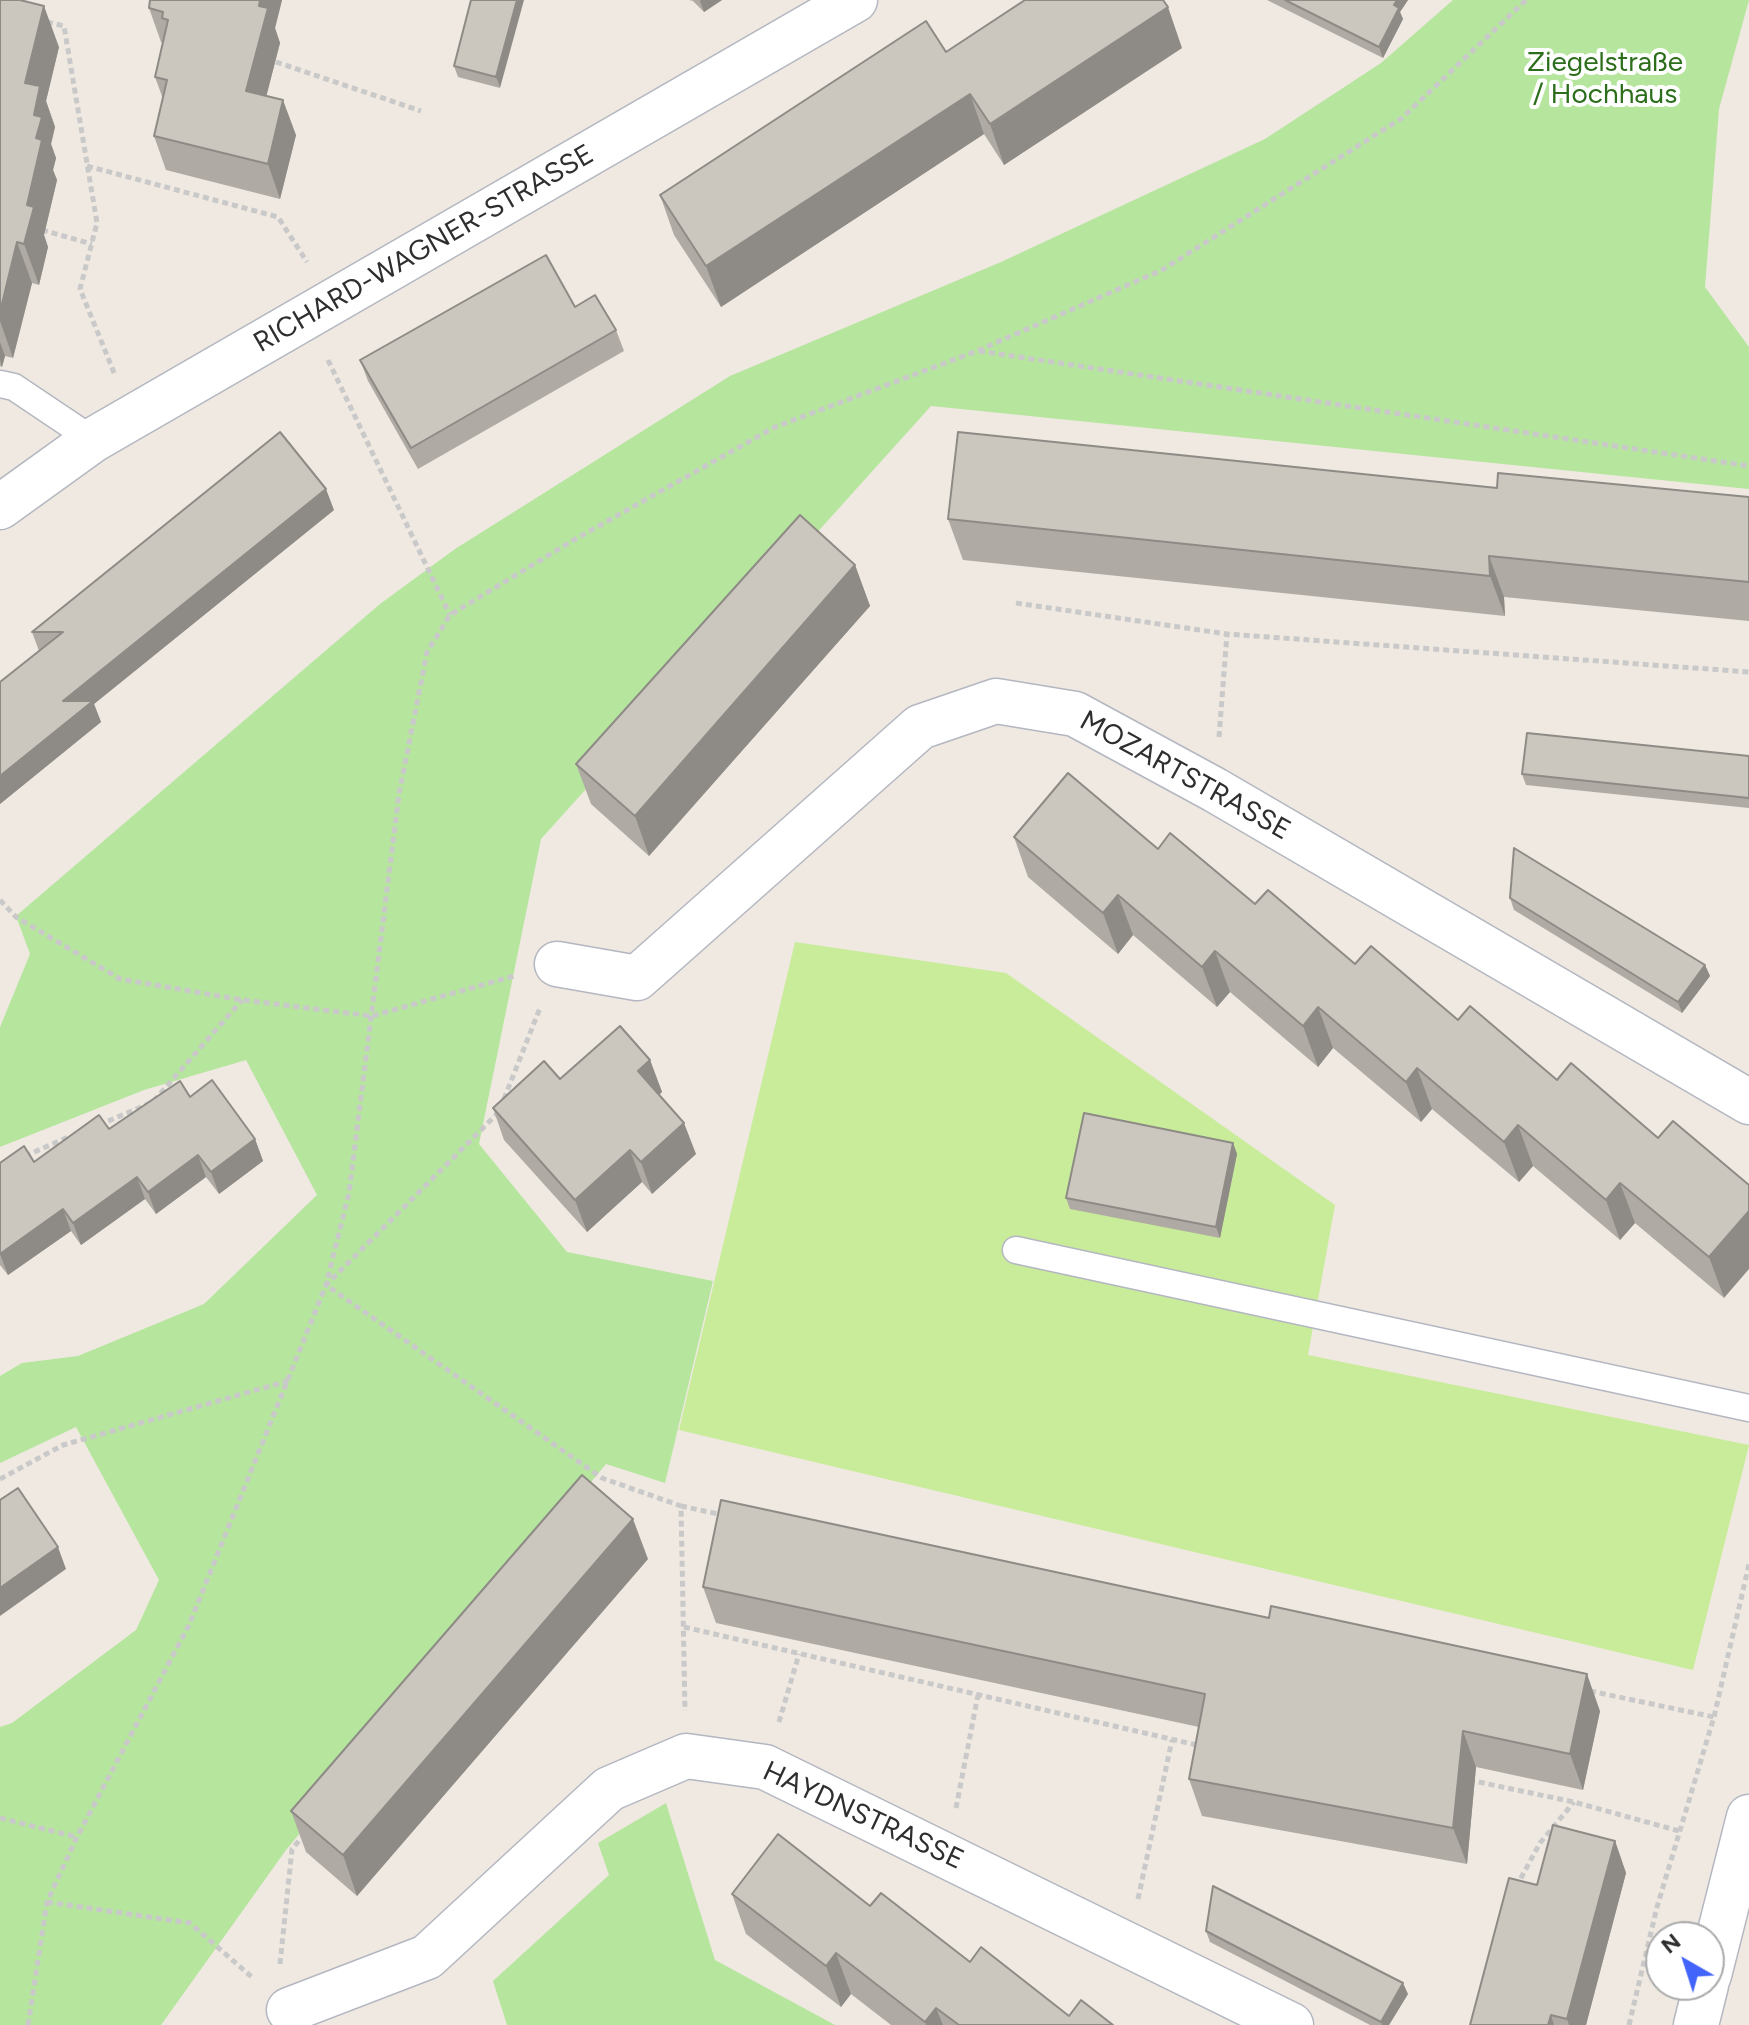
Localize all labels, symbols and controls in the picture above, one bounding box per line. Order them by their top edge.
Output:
park label: Ziegelstraße / Hochhaus [1527,46,1683,112]
street label: RICHARD-WAGNER-STRASSE [248,138,600,360]
street label: MOZARTSTRASSE [1074,704,1296,848]
street label: HAYDNSTRASSE [757,1755,969,1877]
north arrow [1645,1921,1725,2001]
text: N [1656,1928,1686,1959]

